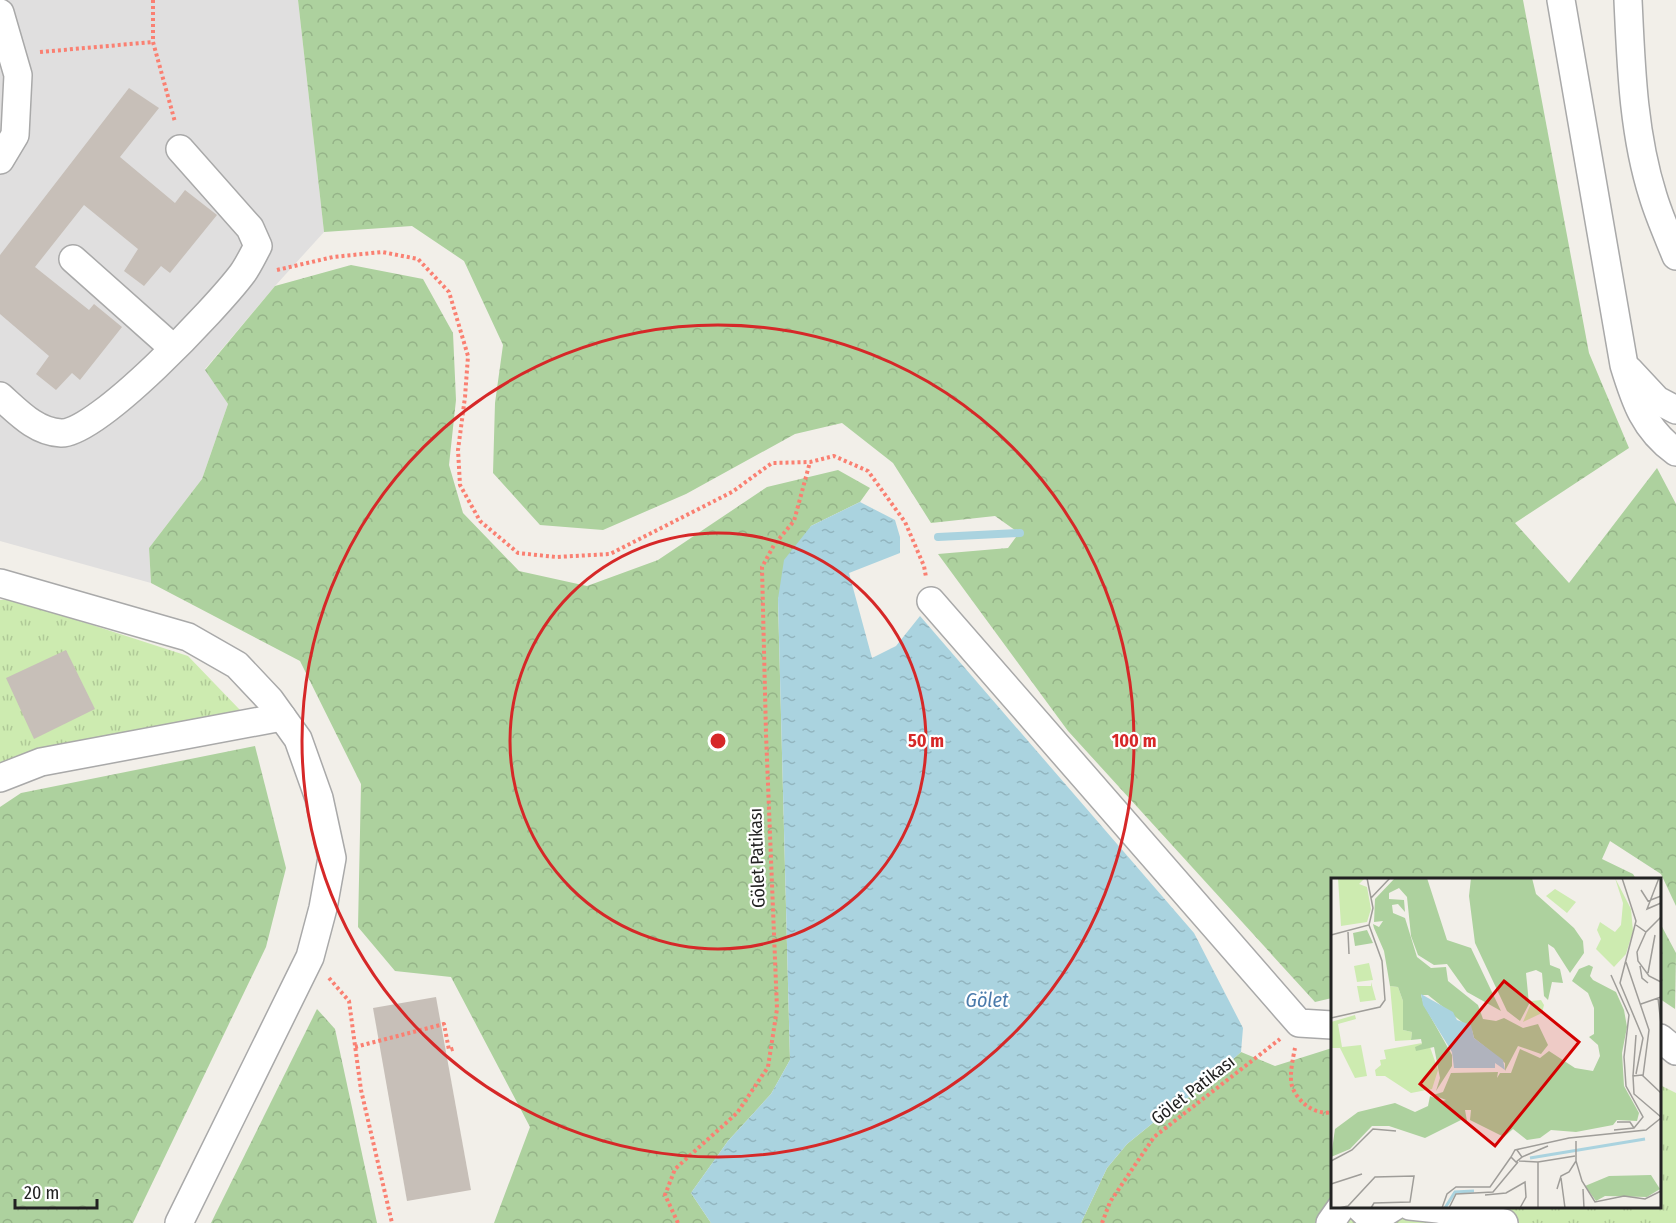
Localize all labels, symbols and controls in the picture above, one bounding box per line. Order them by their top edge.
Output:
text: 50 m [908,730,944,752]
text: 100 m [1112,730,1156,752]
centre of rings [708,731,728,751]
street label: Gölet Patikası [744,808,770,908]
inset map [1331,878,1661,1208]
water label: Gölet [965,988,1009,1012]
street label: Gölet Patikası [1147,1050,1239,1130]
scale bar [15,1172,98,1210]
text: 20 m [24,1182,59,1204]

